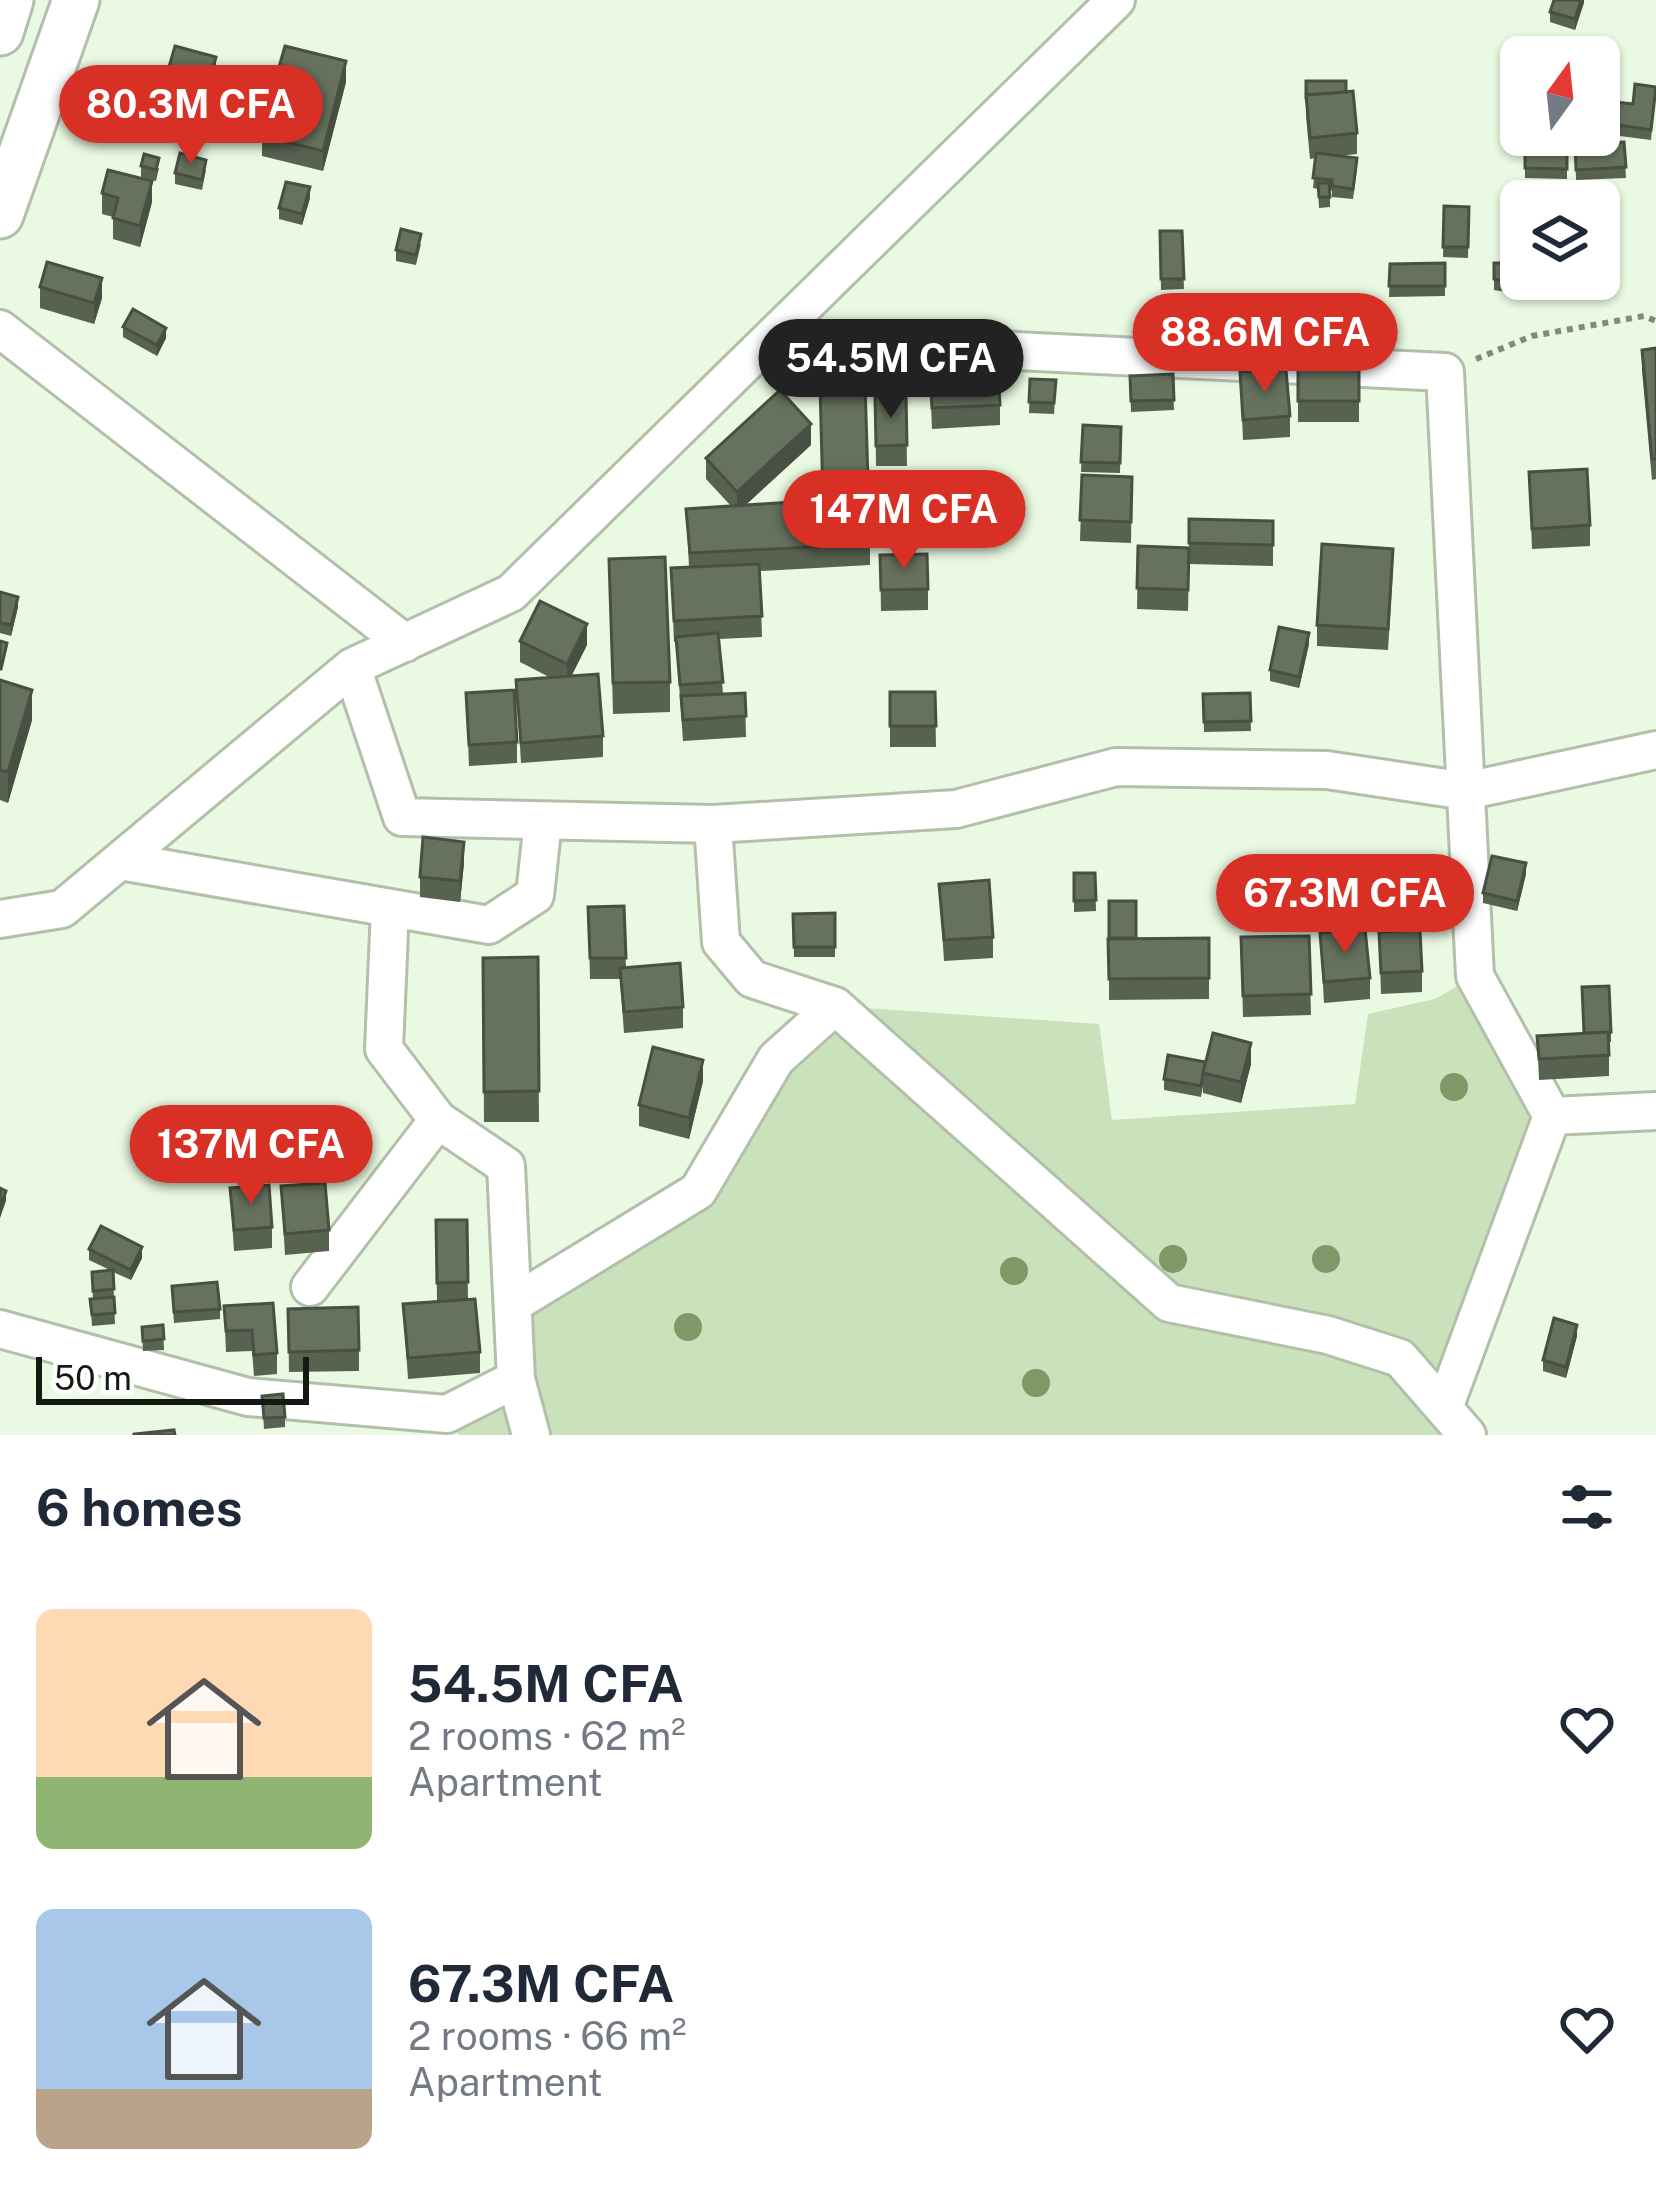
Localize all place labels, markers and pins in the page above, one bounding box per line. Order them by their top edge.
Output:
pin: 80.3M CFA [54,65,328,167]
pin: 88.6M CFA [1128,293,1402,395]
pin: 54.5M CFA [754,319,1028,421]
pin: 147M CFA [780,470,1028,572]
pin: 67.3M CFA [1208,854,1482,956]
pin: 137M CFA [127,1105,375,1207]

